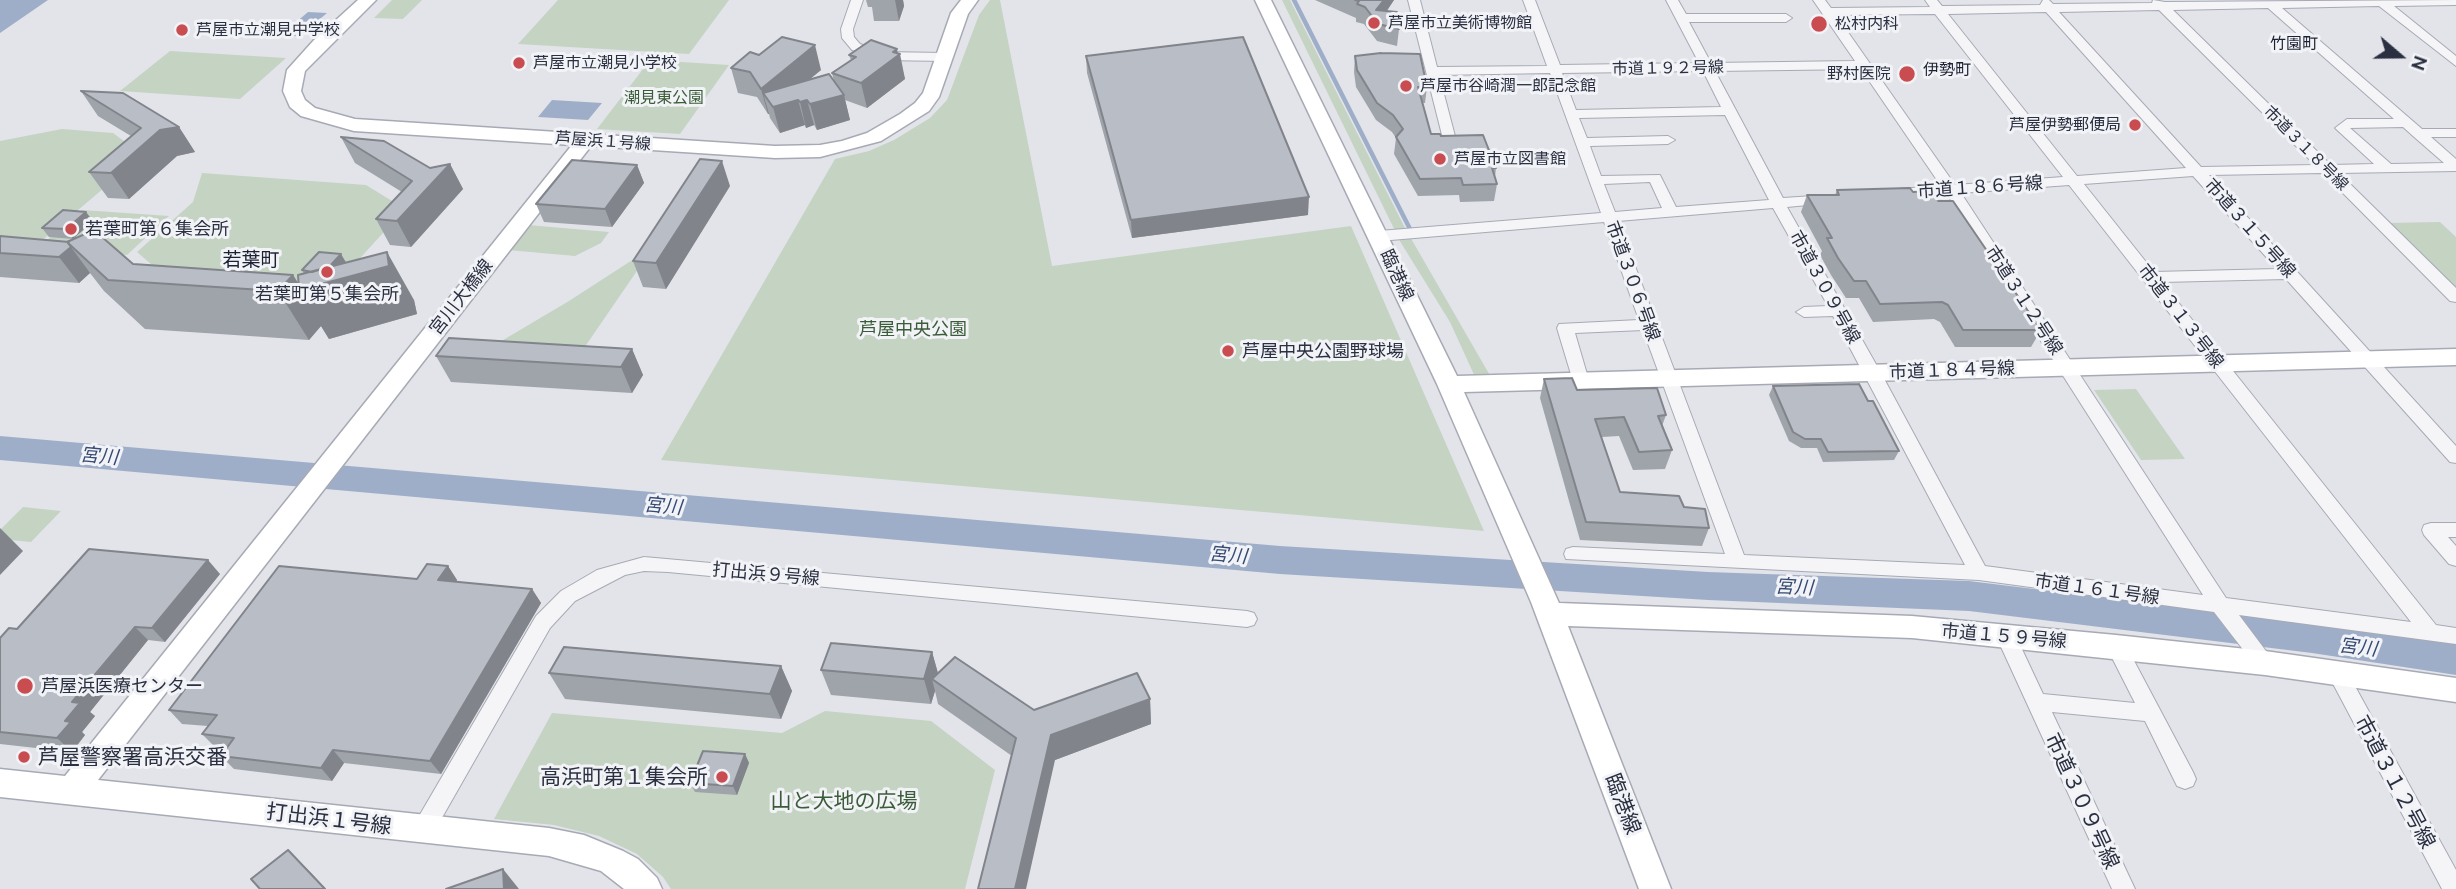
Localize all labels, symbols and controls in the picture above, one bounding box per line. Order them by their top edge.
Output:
place label: 芦屋市立美術博物館 [1388,13,1532,33]
marker: 松村内科 [1809,14,1829,34]
place label: 松村内科 [1835,14,1899,34]
marker: 芦屋市立美術博物館 [1366,15,1382,31]
place label: 芦屋市立潮見中学校 [196,20,340,40]
north arrow [2365,21,2435,91]
marker: 芦屋市立潮見中学校 [174,22,190,38]
district label: 竹園町 [2270,34,2318,54]
place label: 芦屋市立潮見小学校 [533,53,677,73]
text: N [2407,53,2432,74]
marker: 芦屋市立潮見小学校 [511,55,527,71]
street label: 市道１９２号線 [1612,57,1724,79]
district label: 伊勢町 [1923,60,1971,80]
place label: 野村医院 [1827,64,1891,84]
marker: 野村医院 [1897,64,1917,84]
place label: 芦屋市谷崎潤一郎記念館 [1420,76,1596,96]
marker: 芦屋市谷崎潤一郎記念館 [1398,78,1414,94]
park label: 潮見東公園 [624,88,704,108]
street label: 市道３１８号線 [2260,102,2352,194]
place label: 芦屋伊勢郵便局 [2009,115,2121,135]
marker: 芦屋伊勢郵便局 [2127,117,2143,133]
street label: 芦屋浜１号線 [554,128,652,154]
place label: 芦屋市立図書館 [1454,149,1566,169]
marker: 芦屋市立図書館 [1432,151,1448,167]
street label: 市道１８６号線 [1916,172,2044,202]
street label: 市道３１５号線 [2200,174,2300,282]
place label: 若葉町第６集会所 [85,218,229,240]
street label: 市道３０６号線 [1601,218,1665,344]
marker: 若葉町第６集会所 [63,221,79,237]
street label: 市道３０９号線 [1785,227,1865,347]
street label: 市道３１２号線 [1981,241,2067,359]
street label: 臨港線 [1376,246,1418,304]
district label: 若葉町 [223,249,279,271]
street label: 宮川大橋線 [425,255,497,339]
street label: 市道３１３号線 [2134,260,2228,372]
marker: 若葉町第５集会所 [319,264,335,280]
place label: 若葉町第５集会所 [255,283,399,305]
park label: 芦屋中央公園 [859,318,967,340]
place label: 芦屋中央公園野球場 [1242,340,1404,362]
marker: 芦屋中央公園野球場 [1220,343,1236,359]
street label: 市道１８４号線 [1889,357,2015,383]
water label: 宮川 [79,443,119,469]
water label: 宮川 [643,493,683,519]
water label: 宮川 [1208,542,1248,568]
street label: 打出浜９号線 [711,559,821,589]
street label: 市道１６１号線 [2033,570,2161,608]
water label: 宮川 [1774,575,1814,599]
street label: 市道１５９号線 [1940,620,2068,652]
water label: 宮川 [2338,633,2378,661]
place label: 芦屋浜医療センター [41,675,203,697]
marker: 芦屋浜医療センター [15,676,35,696]
street label: 市道３１２号線 [2349,711,2441,853]
street label: 市道３０９号線 [2040,729,2124,873]
place label: 芦屋警察署高浜交番 [38,744,227,770]
marker: 芦屋警察署高浜交番 [16,749,32,765]
place label: 高浜町第１集会所 [540,764,708,790]
marker: 高浜町第１集会所 [714,769,730,785]
street label: 臨港線 [1600,770,1646,838]
park label: 山と大地の広場 [771,788,917,814]
street label: 打出浜１号線 [265,799,393,839]

